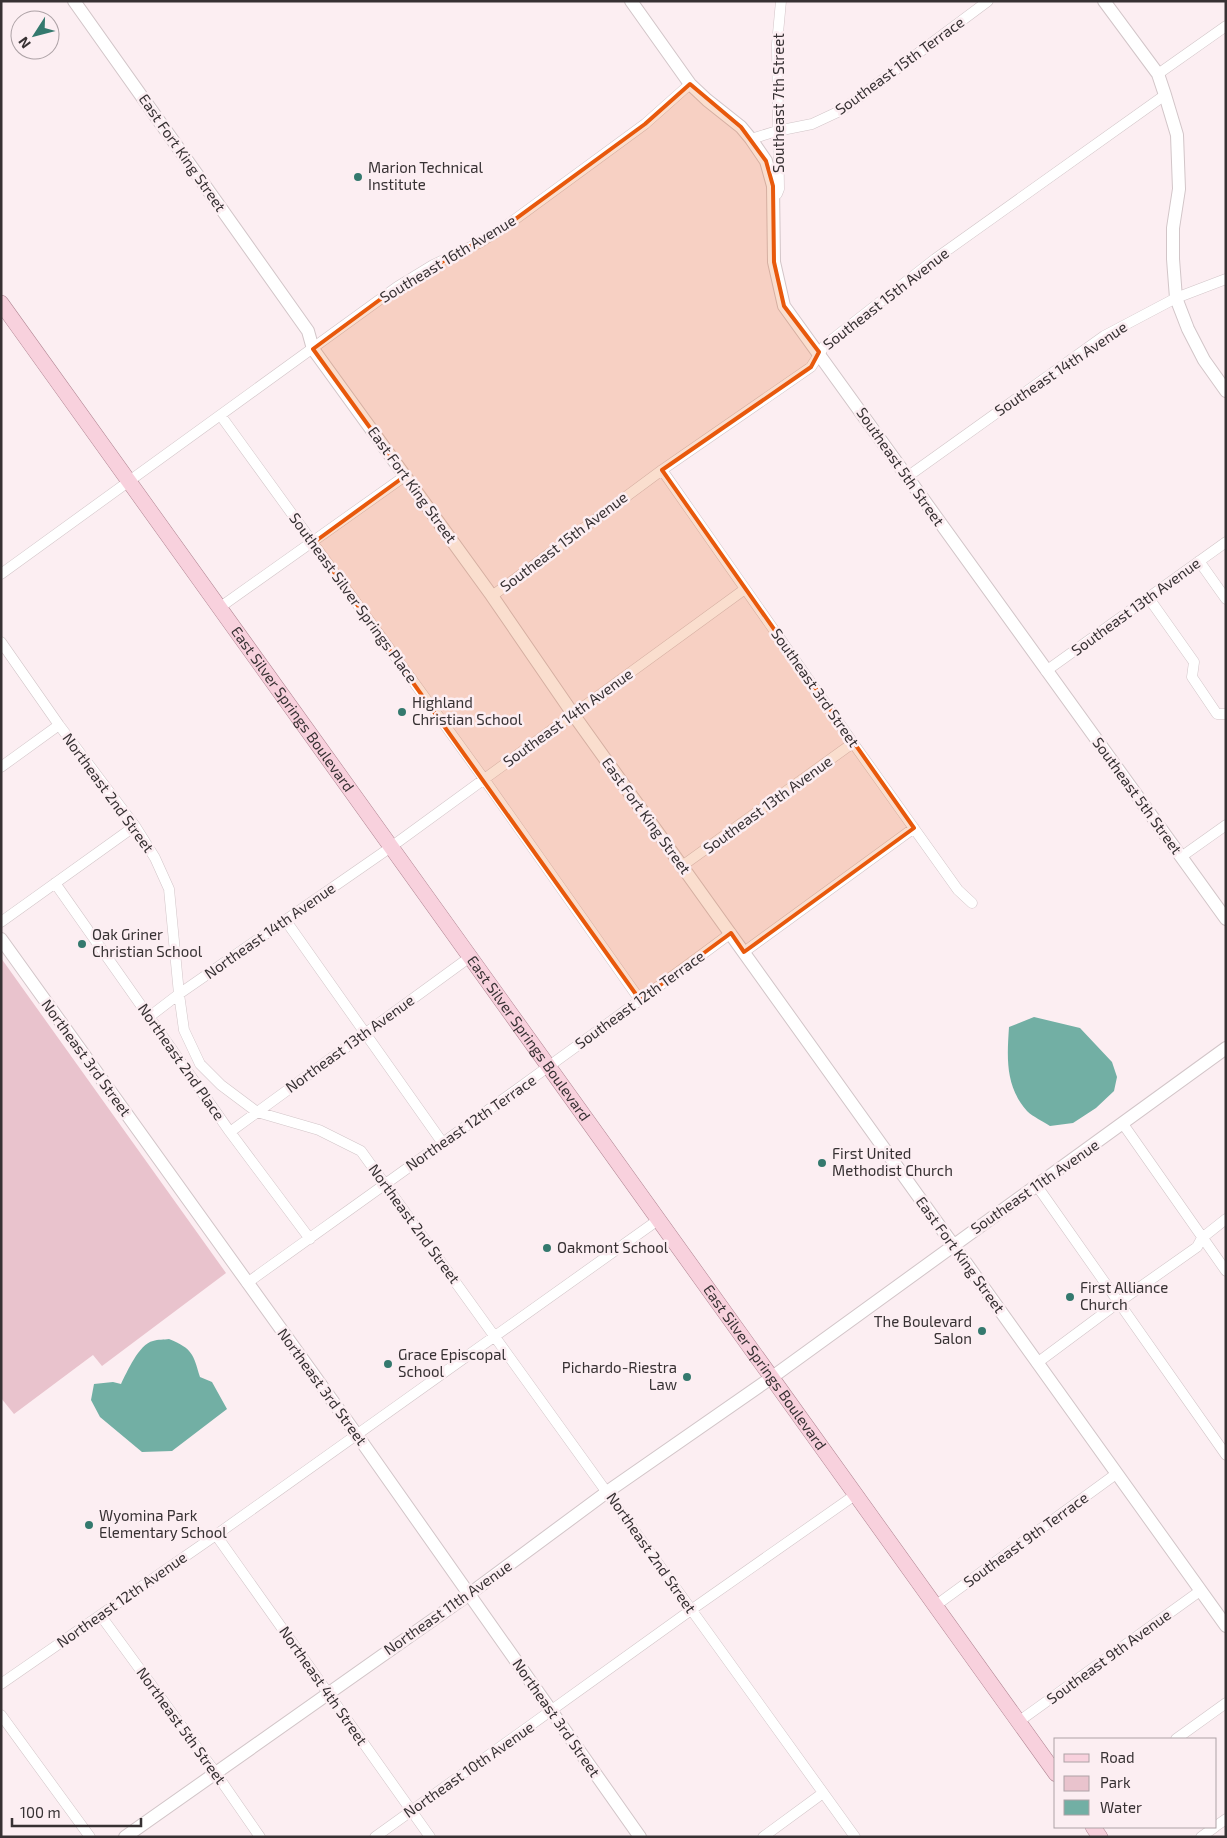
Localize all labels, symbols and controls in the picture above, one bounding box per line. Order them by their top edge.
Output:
north arrow [10,10,60,60]
street label: Southeast 15th Terrace [831,12,967,118]
street label: Southeast 7th Street [769,33,787,173]
text: N [14,34,34,52]
street label: East Fort King Street [135,90,230,215]
place label: Marion Technical Institute [368,158,484,193]
marker: Marion Technical Institute [352,171,364,183]
street label: Southeast 16th Avenue [376,210,519,306]
street label: Southeast 15th Avenue [819,244,952,353]
street label: Southeast 14th Avenue [991,317,1130,419]
street label: Southeast 5th Street [853,404,949,529]
street label: East Fort King Street [365,423,461,546]
street label: Southeast 15th Avenue [496,487,631,595]
street label: Southeast Silver Springs Place [286,509,422,686]
street label: Southeast 13th Avenue [1067,553,1203,659]
street label: East Silver Springs Boulevard [228,623,359,795]
street label: Southeast 3rd Street [768,625,864,750]
street label: Southeast 14th Avenue [499,664,636,770]
place label: Highland Christian School [412,693,523,728]
marker: Highland Christian School [396,706,408,718]
street label: Northeast 2nd Street [59,729,158,856]
street label: Southeast 5th Street [1089,733,1187,858]
street label: Southeast 13th Avenue [699,751,835,857]
street label: East Fort King Street [599,754,695,877]
street label: Northeast 14th Avenue [201,878,338,982]
place label: Oak Griner Christian School [92,925,203,960]
marker: Oak Griner Christian School [76,938,88,950]
street label: Southeast 12th Terrace [571,946,708,1052]
street label: East Silver Springs Boulevard [464,952,595,1124]
street label: Northeast 13th Avenue [282,990,417,1096]
street label: Northeast 3rd Street [38,995,136,1120]
street label: Northeast 2nd Place [135,1000,229,1123]
street label: Northeast 12th Terrace [402,1070,539,1174]
street label: Southeast 11th Avenue [967,1135,1102,1237]
place label: First United Methodist Church [832,1144,953,1179]
marker: First United Methodist Church [816,1157,828,1169]
street label: Northeast 2nd Street [365,1160,464,1287]
street label: East Fort King Street [913,1193,1009,1316]
place label: Oakmont School [557,1238,669,1256]
marker: Oakmont School [541,1242,553,1254]
place label: First Alliance Church [1080,1278,1168,1313]
street label: East Silver Springs Boulevard [700,1281,831,1453]
marker: First Alliance Church [1064,1291,1076,1303]
place label: The Boulevard Salon [874,1312,972,1347]
street label: Northeast 3rd Street [274,1324,372,1449]
marker: The Boulevard Salon [976,1325,988,1337]
place label: Grace Episcopal School [398,1345,506,1380]
marker: Grace Episcopal School [382,1358,394,1370]
place label: Pichardo-Riestra Law [562,1358,677,1393]
marker: Pichardo-Riestra Law [681,1371,693,1383]
street label: Southeast 9th Terrace [960,1488,1091,1590]
street label: Northeast 2nd Street [603,1489,700,1617]
place label: Wyomina Park Elementary School [99,1506,227,1541]
marker: Wyomina Park Elementary School [83,1519,95,1531]
street label: Northeast 12th Avenue [53,1547,190,1651]
street label: Northeast 11th Avenue [380,1556,515,1658]
street label: Southeast 9th Avenue [1043,1605,1174,1707]
street label: Northeast 4th Street [276,1622,372,1749]
street label: Northeast 3rd Street [509,1655,605,1780]
street label: Northeast 5th Street [133,1663,230,1788]
street label: Northeast 10th Avenue [400,1717,537,1821]
legend [1054,1738,1217,1828]
text: Road [1100,1748,1135,1766]
text: Park [1100,1773,1131,1791]
scale bar [12,1796,141,1828]
text: Water [1100,1798,1142,1816]
text: 100 m [20,1803,61,1821]

